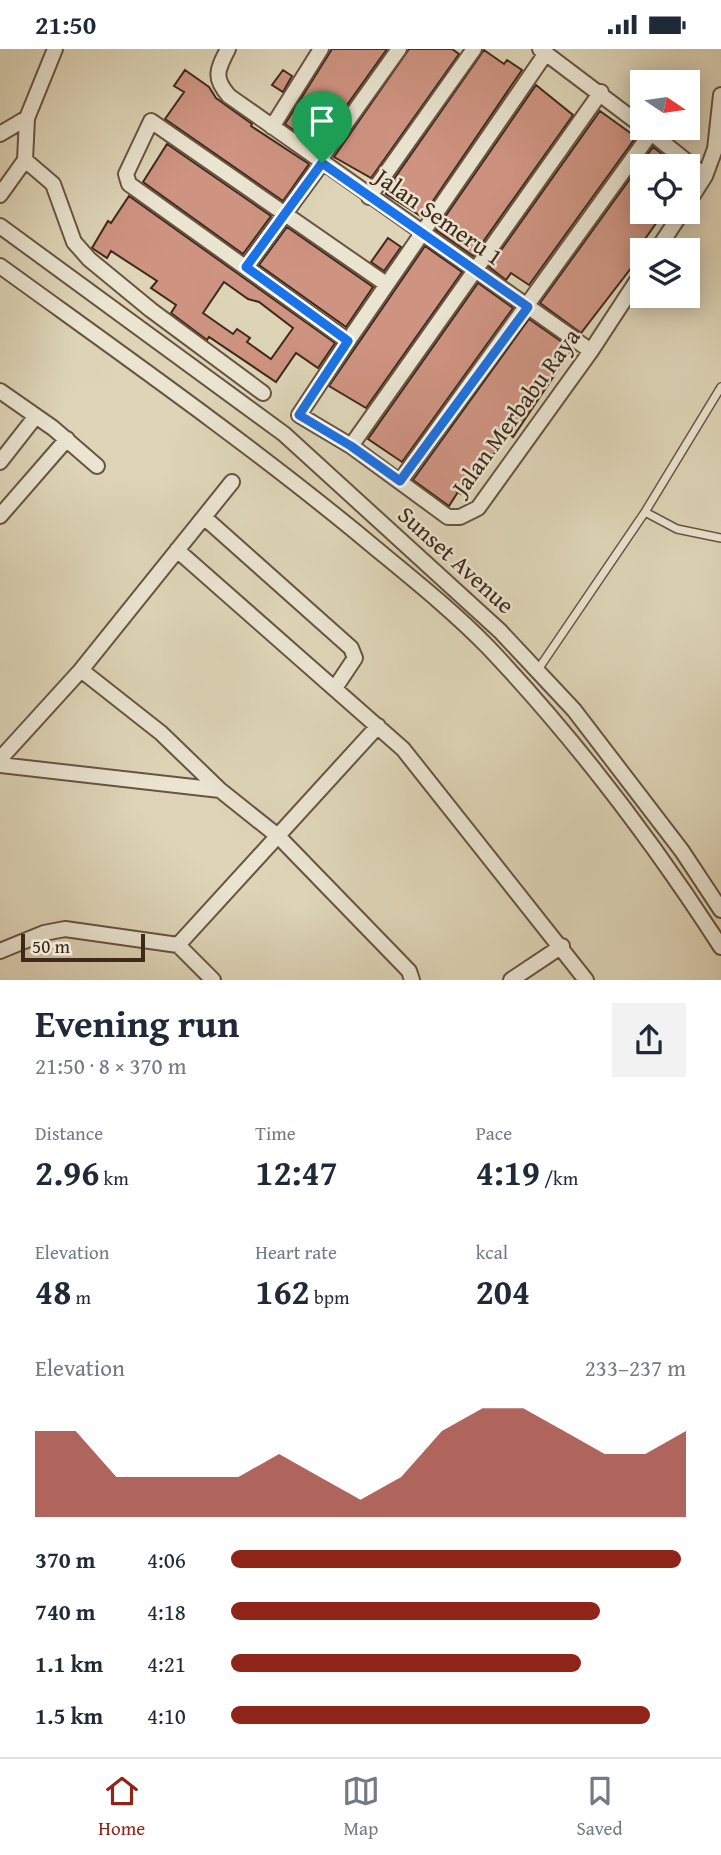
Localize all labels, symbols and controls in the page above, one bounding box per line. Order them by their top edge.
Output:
text: 21:50 [35,5,96,44]
north arrow [630,70,700,140]
map controls [630,70,700,308]
pin [292,91,352,163]
icon: arrive [303,102,341,140]
button: locate [630,154,700,224]
street label: Jalan Semeru 1 [366,158,510,274]
button: layers [630,238,700,308]
street label: Jalan Merbabu Raya [441,320,589,505]
street label: Sunset Avenue [390,498,522,622]
scale bar [21,931,145,963]
text: 50 m [32,932,70,960]
text: Evening run [35,995,239,1051]
button: share [612,1003,686,1077]
text: 21:50 · 8 × 370 m [35,1049,187,1082]
text: Distance [35,1119,103,1147]
text: Time [255,1119,296,1147]
text: Pace [476,1119,512,1147]
text: 2.96 [35,1147,99,1198]
text: 12:47 [255,1147,338,1198]
text: 4:19 [476,1147,540,1198]
text: km [99,1164,129,1192]
text: /km [540,1164,578,1192]
text: Elevation [35,1238,109,1266]
text: Heart rate [255,1238,337,1266]
text: kcal [476,1238,508,1266]
text: 48 [35,1266,71,1317]
text: 162 [255,1266,310,1317]
text: 204 [476,1266,530,1317]
text: m [71,1283,91,1311]
text: bpm [310,1283,350,1311]
text: Elevation [35,1351,125,1384]
text: 233–237 m [585,1351,686,1384]
text: 370 m [35,1543,96,1576]
text: 4:06 [147,1543,186,1576]
text: 740 m [35,1595,96,1628]
text: 4:18 [147,1595,186,1628]
text: 1.1 km [35,1647,103,1680]
text: 4:21 [147,1647,186,1680]
text: 1.5 km [35,1699,103,1732]
text: 4:10 [147,1699,186,1732]
tab: Home [98,1772,145,1842]
tab: Map [342,1772,380,1842]
tab: Saved [577,1772,623,1842]

